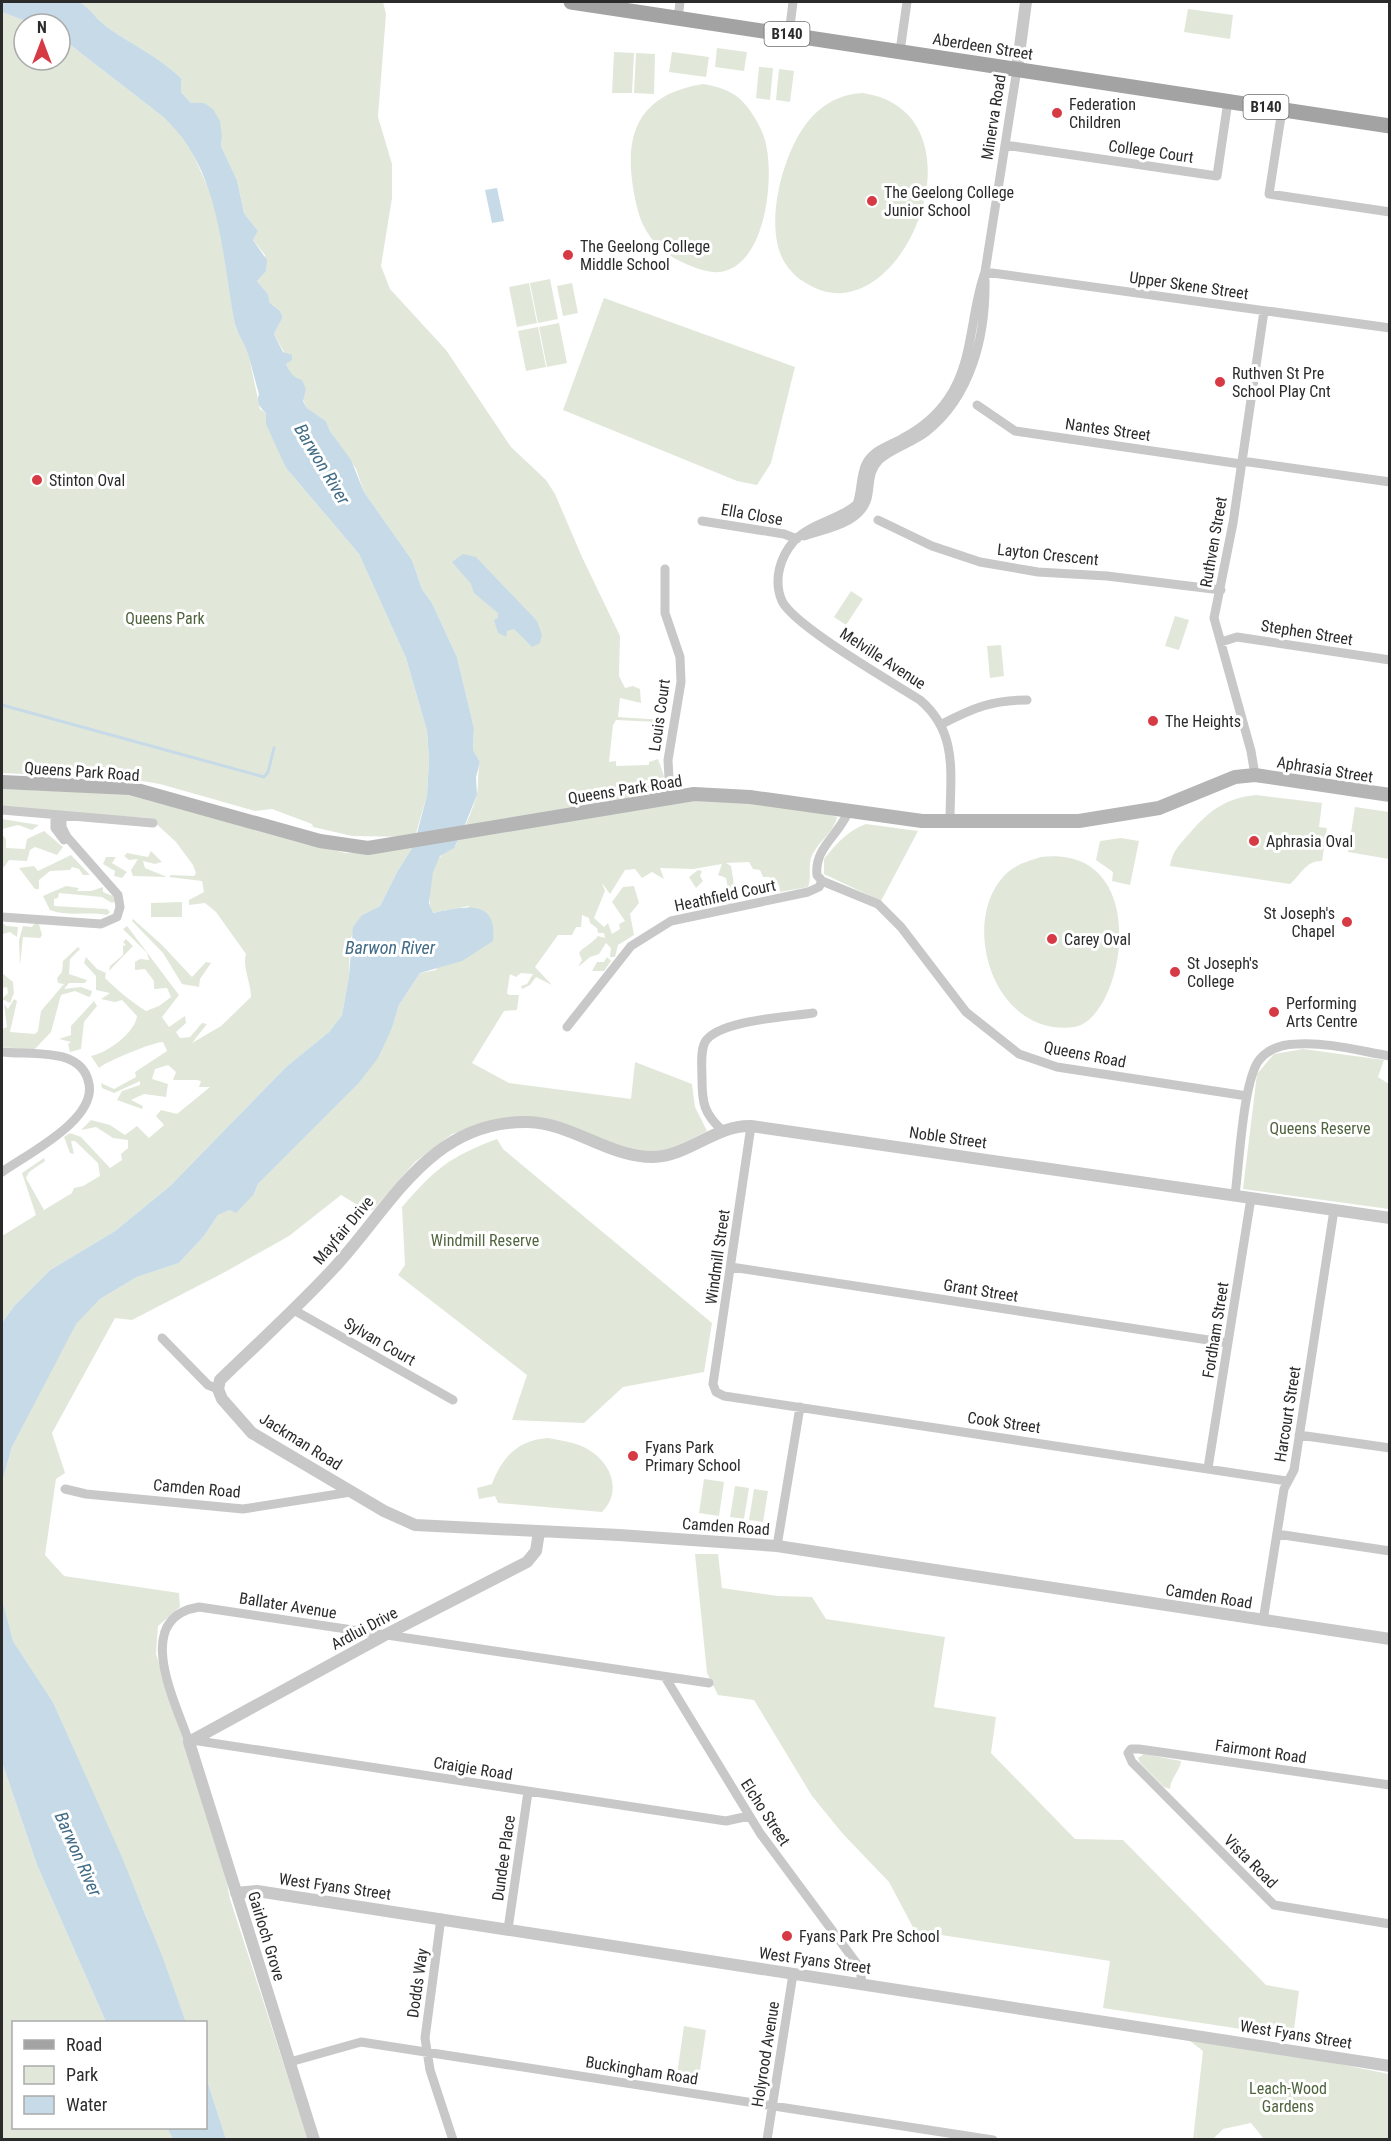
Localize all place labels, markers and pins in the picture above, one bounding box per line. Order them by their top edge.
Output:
place label: Federation Children [1069,95,1136,132]
marker: Federation Children [1050,106,1064,120]
place label: The Geelong College Junior School [884,183,1014,220]
marker: The Geelong College Junior School [865,194,879,208]
place label: The Geelong College Middle School [580,237,710,274]
marker: The Geelong College Middle School [561,248,575,262]
place label: Ruthven St Pre School Play Cnt [1232,364,1331,401]
marker: Ruthven St Pre School Play Cnt [1213,375,1227,389]
place label: Stinton Oval [49,471,125,490]
marker: Stinton Oval [30,473,44,487]
place label: The Heights [1165,712,1241,731]
marker: The Heights [1146,714,1160,728]
place label: Aphrasia Oval [1266,832,1353,851]
marker: Aphrasia Oval [1247,834,1261,848]
place label: St Joseph's Chapel [1263,904,1335,941]
marker: St Joseph's Chapel [1340,915,1354,929]
place label: Carey Oval [1064,930,1131,949]
marker: Carey Oval [1045,932,1059,946]
place label: St Joseph's College [1187,954,1259,991]
marker: St Joseph's College [1168,965,1182,979]
place label: Performing Arts Centre [1286,994,1357,1031]
marker: Performing Arts Centre [1267,1005,1281,1019]
place label: Fyans Park Primary School [645,1438,741,1475]
marker: Fyans Park Primary School [626,1449,640,1463]
place label: Fyans Park Pre School [799,1927,940,1946]
marker: Fyans Park Pre School [780,1929,794,1943]

